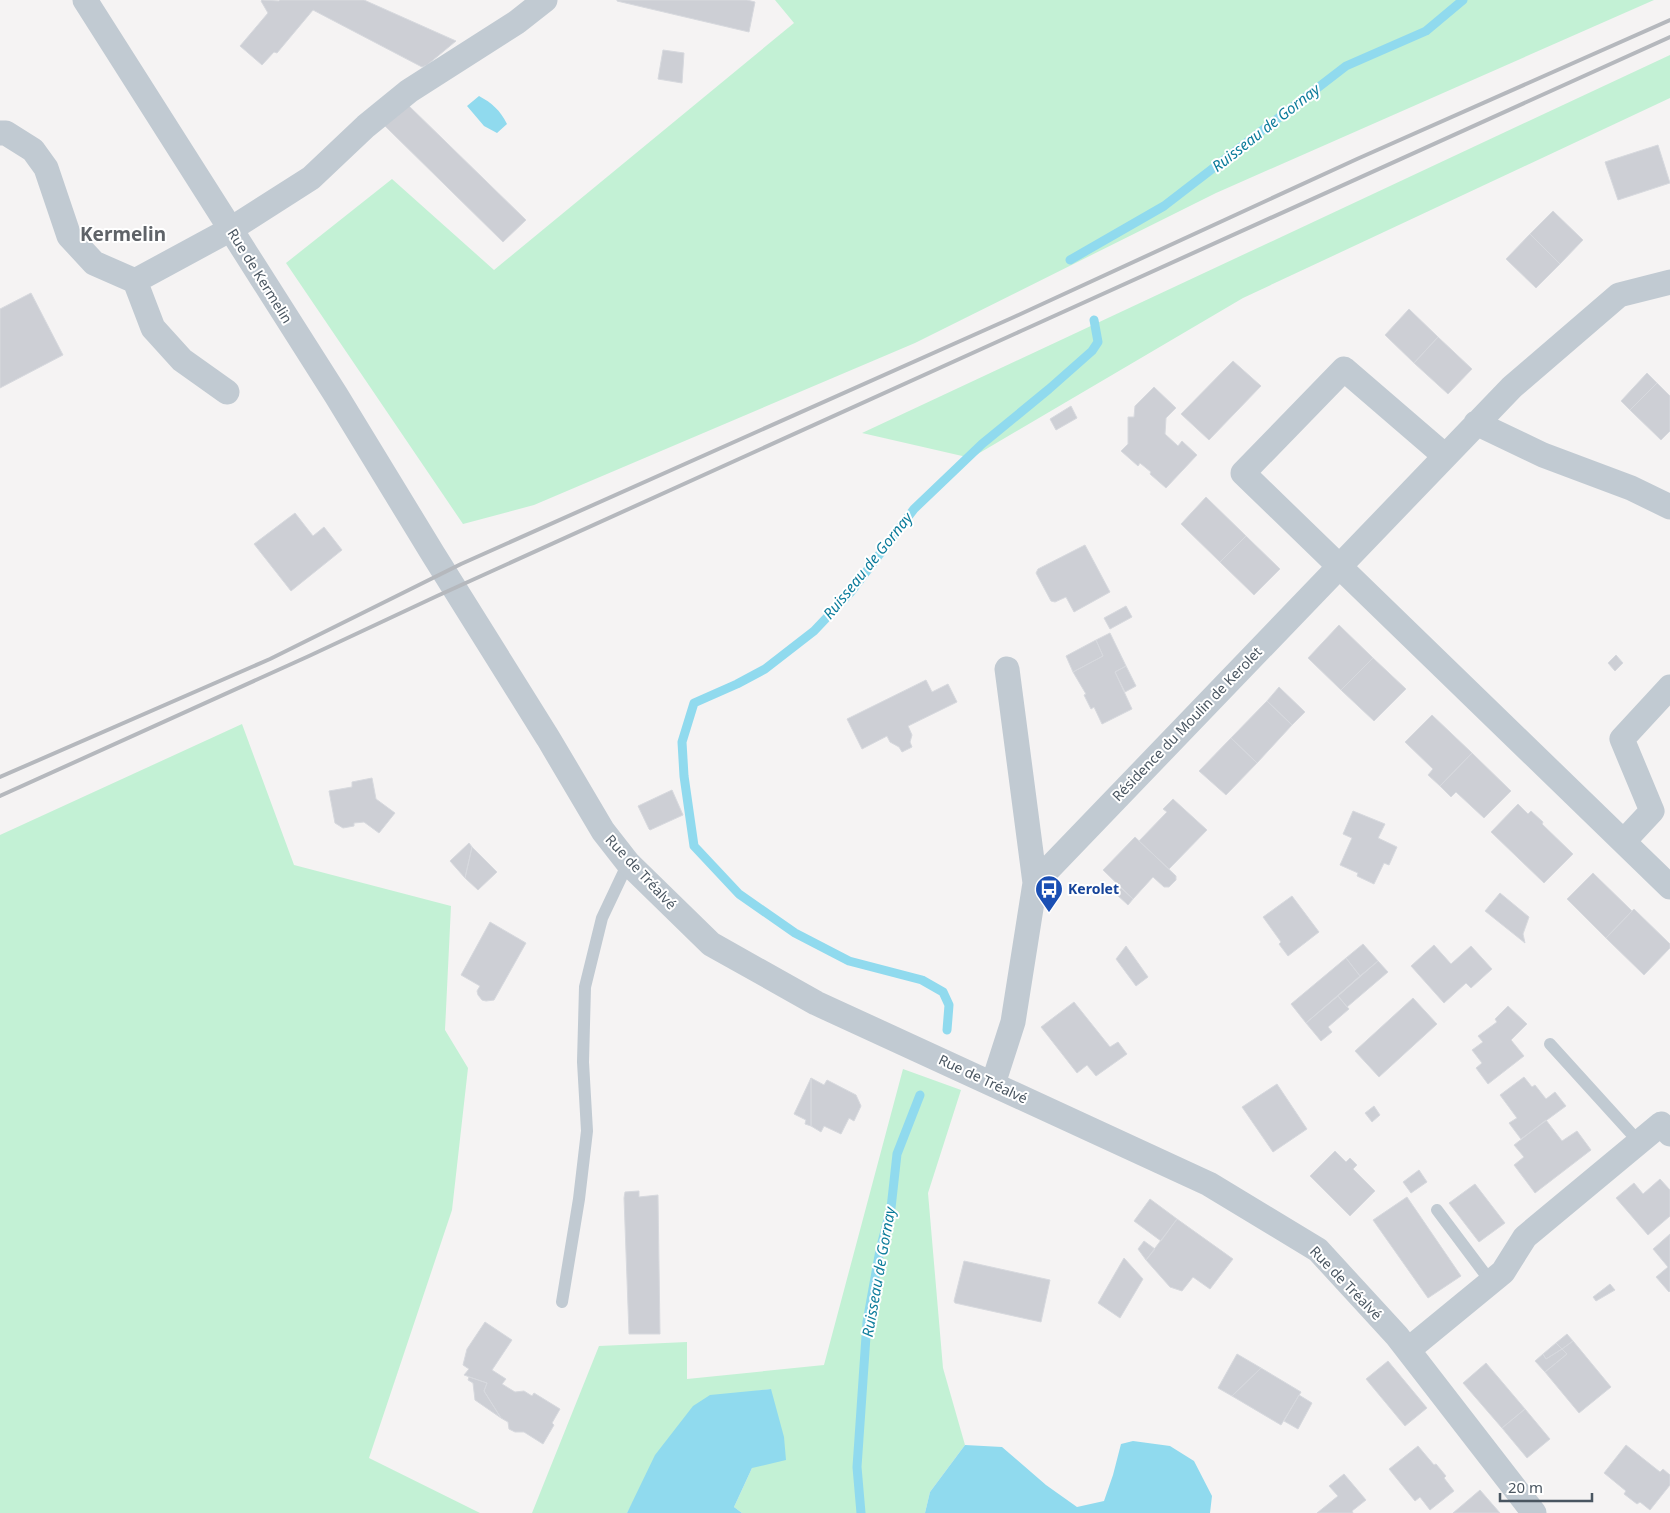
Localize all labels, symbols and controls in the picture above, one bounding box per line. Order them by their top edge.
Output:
water label: Ruisseau de Gornay [1207,78,1324,176]
district label: Kermelin [80,221,166,247]
street label: Rue de Kermelin [224,225,297,327]
water label: Ruisseau de Gornay [818,507,917,623]
street label: Résidence du Moulin de Kerolet [1108,642,1266,805]
street label: Rue de Tréalvé [602,830,681,913]
bus stop icon: Kerolet [1034,874,1064,913]
place label: Kerolet [1068,879,1119,898]
street label: Rue de Tréalvé [936,1050,1031,1107]
water label: Ruisseau de Gornay [857,1204,899,1338]
street label: Rue de Tréalvé [1306,1242,1387,1324]
scale bar [1500,1470,1592,1502]
text: 20 m [1508,1477,1543,1497]

